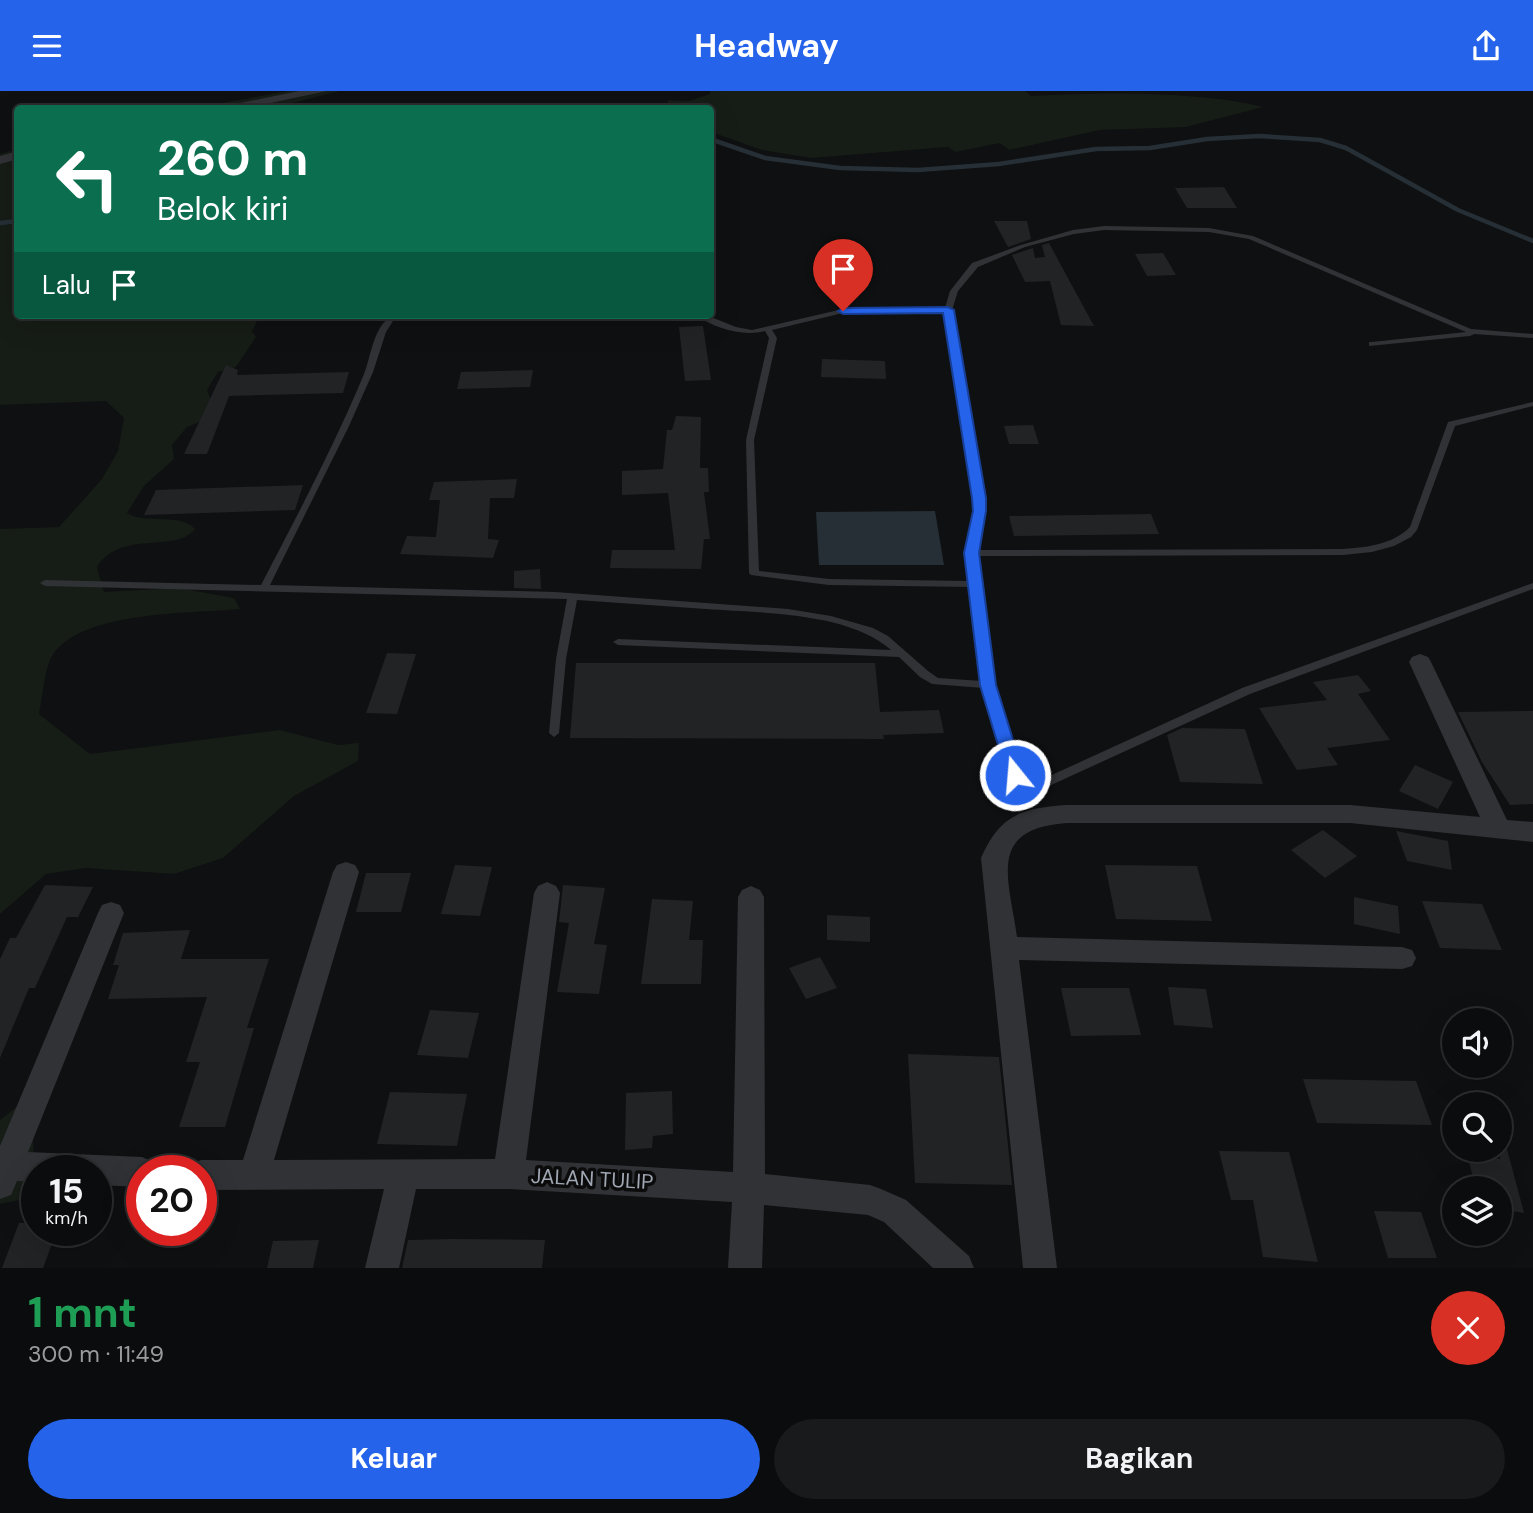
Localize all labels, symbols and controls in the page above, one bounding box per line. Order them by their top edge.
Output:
text: Headway [694,25,839,67]
icon: menu [28,27,66,65]
icon: share [1467,27,1505,65]
text: 260 m [157,126,308,190]
icon: left [42,133,133,224]
text: Belok kiri [157,188,289,230]
pin [813,239,873,311]
icon: arrive [824,250,862,288]
icon: arrive [105,266,143,304]
text: Lalu [42,268,91,302]
position arrow [978,738,1052,812]
map controls [1442,1008,1512,1246]
button: sound [1442,1008,1512,1078]
button: search [1442,1092,1512,1162]
speed limit sign: 20 [126,1155,217,1246]
street label: JALAN TULIP [530,1162,654,1196]
text: 15 [49,1168,84,1214]
button: layers [1442,1176,1512,1246]
text: km/h [45,1206,88,1230]
text: 1 mnt [28,1285,137,1340]
button: close [1431,1291,1505,1365]
text: 300 m · 11:49 [28,1339,164,1369]
button: Keluar [28,1419,760,1499]
button: Bagikan [774,1419,1505,1499]

